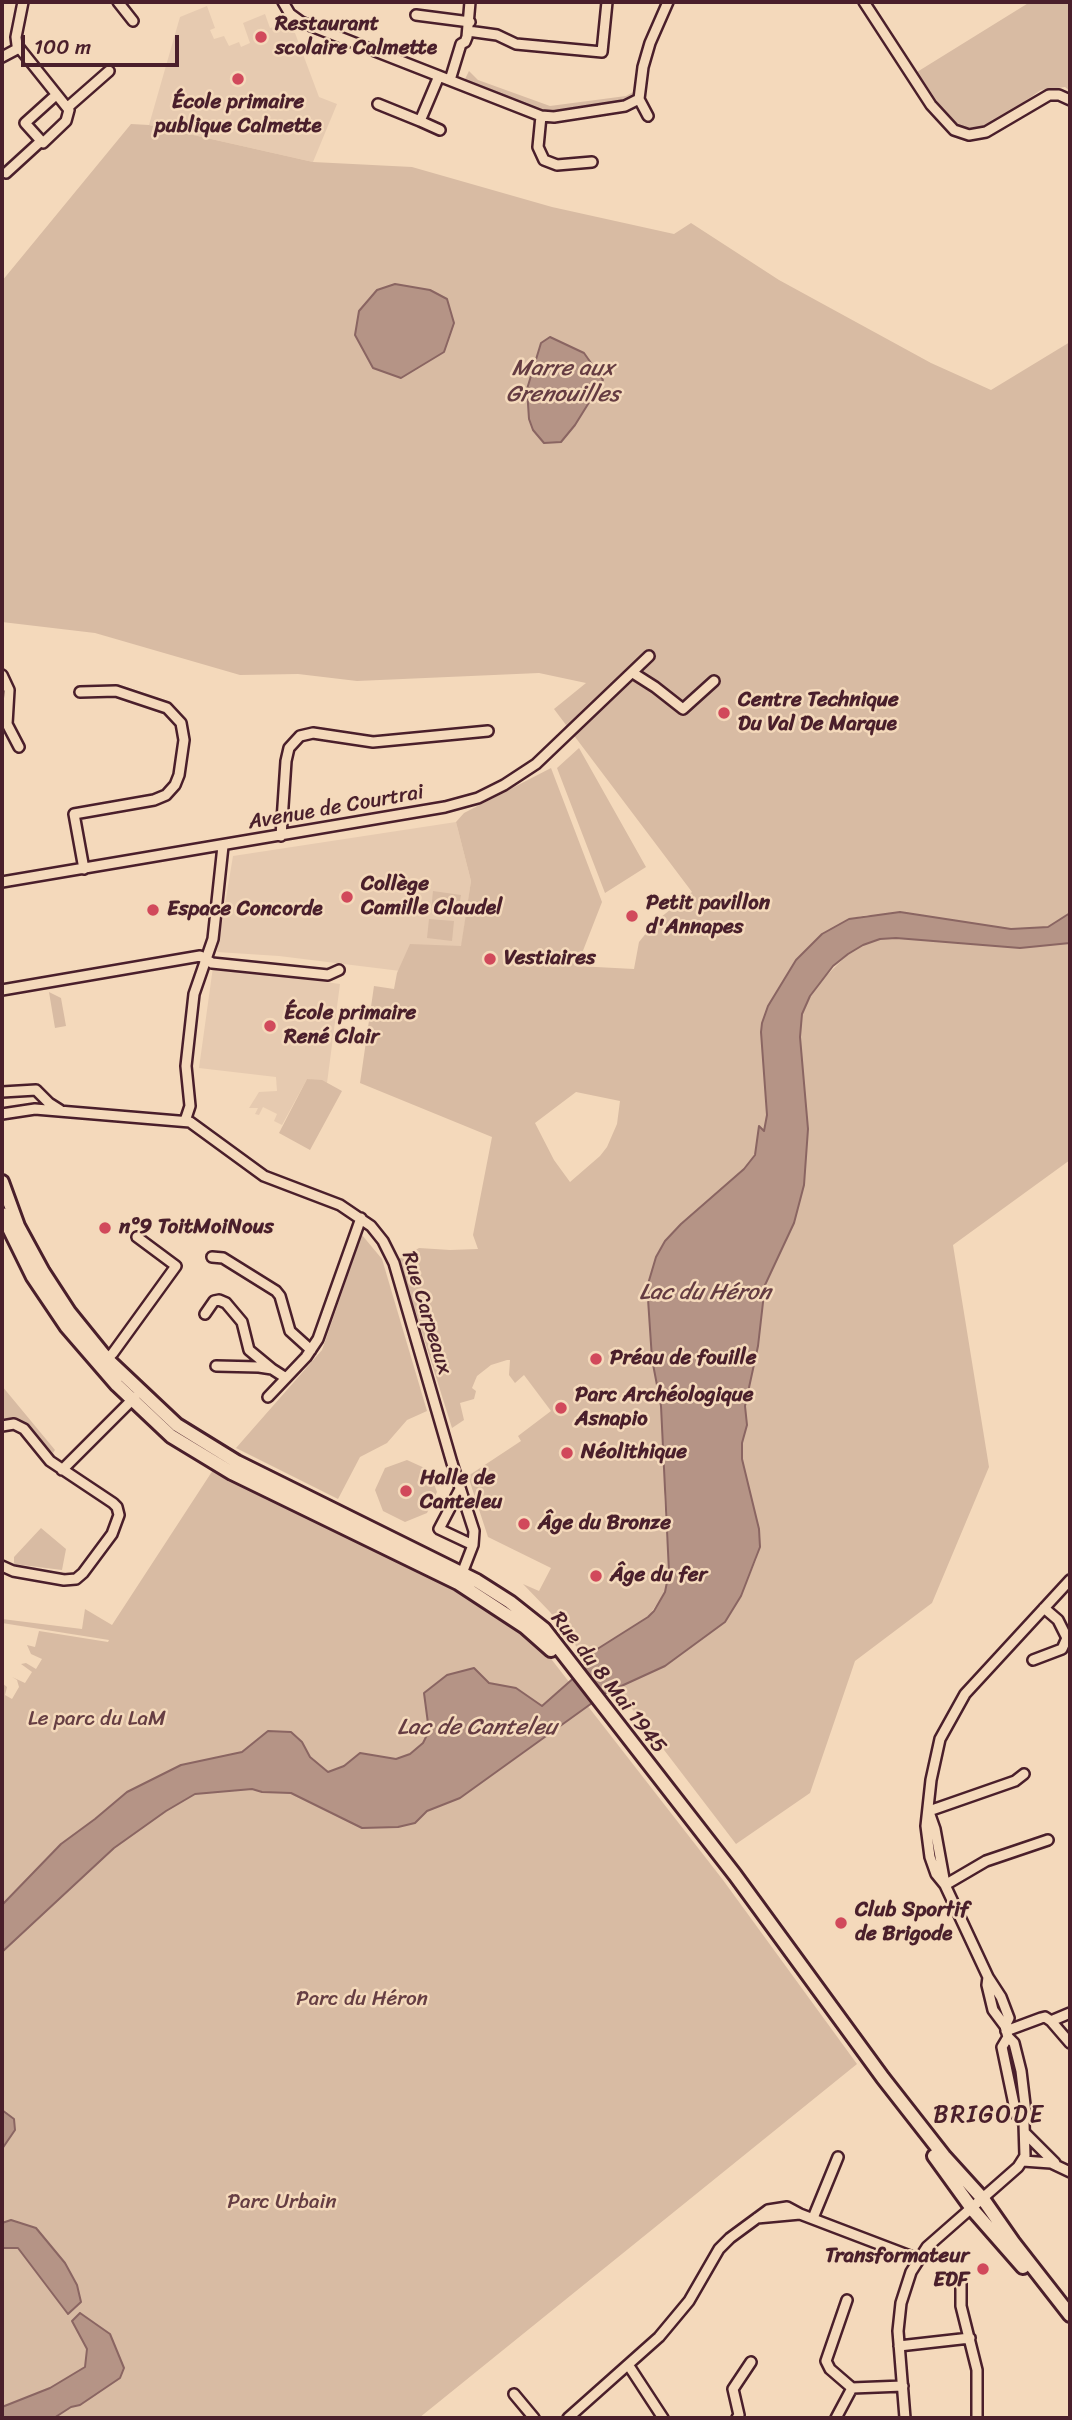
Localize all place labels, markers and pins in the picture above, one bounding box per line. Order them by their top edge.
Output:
place label: Restaurant scolaire Calmette [275,12,437,62]
marker: Restaurant scolaire Calmette [253,29,269,45]
marker: École primaire publique Calmette [230,71,246,87]
place label: École primaire publique Calmette [154,90,322,140]
place label: Centre Technique Du Val De Marque [738,688,899,738]
marker: Centre Technique Du Val De Marque [716,705,732,721]
place label: Collège Camille Claudel [361,872,502,922]
marker: Collège Camille Claudel [339,889,355,905]
place label: Petit pavillon d'Annapes [646,891,770,941]
place label: Espace Concorde [167,897,323,923]
marker: Espace Concorde [145,902,161,918]
marker: Petit pavillon d'Annapes [624,908,640,924]
place label: Vestiaires [504,946,596,972]
marker: Vestiaires [482,951,498,967]
place label: École primaire René Clair [284,1001,416,1051]
marker: École primaire René Clair [262,1018,278,1034]
place label: n°9 ToitMoiNous [119,1215,274,1241]
marker: n°9 ToitMoiNous [97,1220,113,1236]
place label: Préau de fouille [610,1346,757,1372]
marker: Préau de fouille [588,1351,604,1367]
place label: Parc Archéologique Asnapio [575,1383,753,1433]
marker: Parc Archéologique Asnapio [553,1400,569,1416]
place label: Néolithique [581,1440,687,1466]
marker: Néolithique [559,1445,575,1461]
place label: Halle de Canteleu [420,1466,502,1516]
marker: Halle de Canteleu [398,1483,414,1499]
place label: Âge du Bronze [538,1511,671,1537]
marker: Âge du Bronze [516,1516,532,1532]
place label: Âge du fer [610,1563,707,1589]
marker: Âge du fer [588,1568,604,1584]
place label: Club Sportif de Brigode [855,1898,969,1948]
marker: Club Sportif de Brigode [833,1915,849,1931]
place label: Transformateur EDF [825,2244,969,2294]
marker: Transformateur EDF [975,2261,991,2277]

